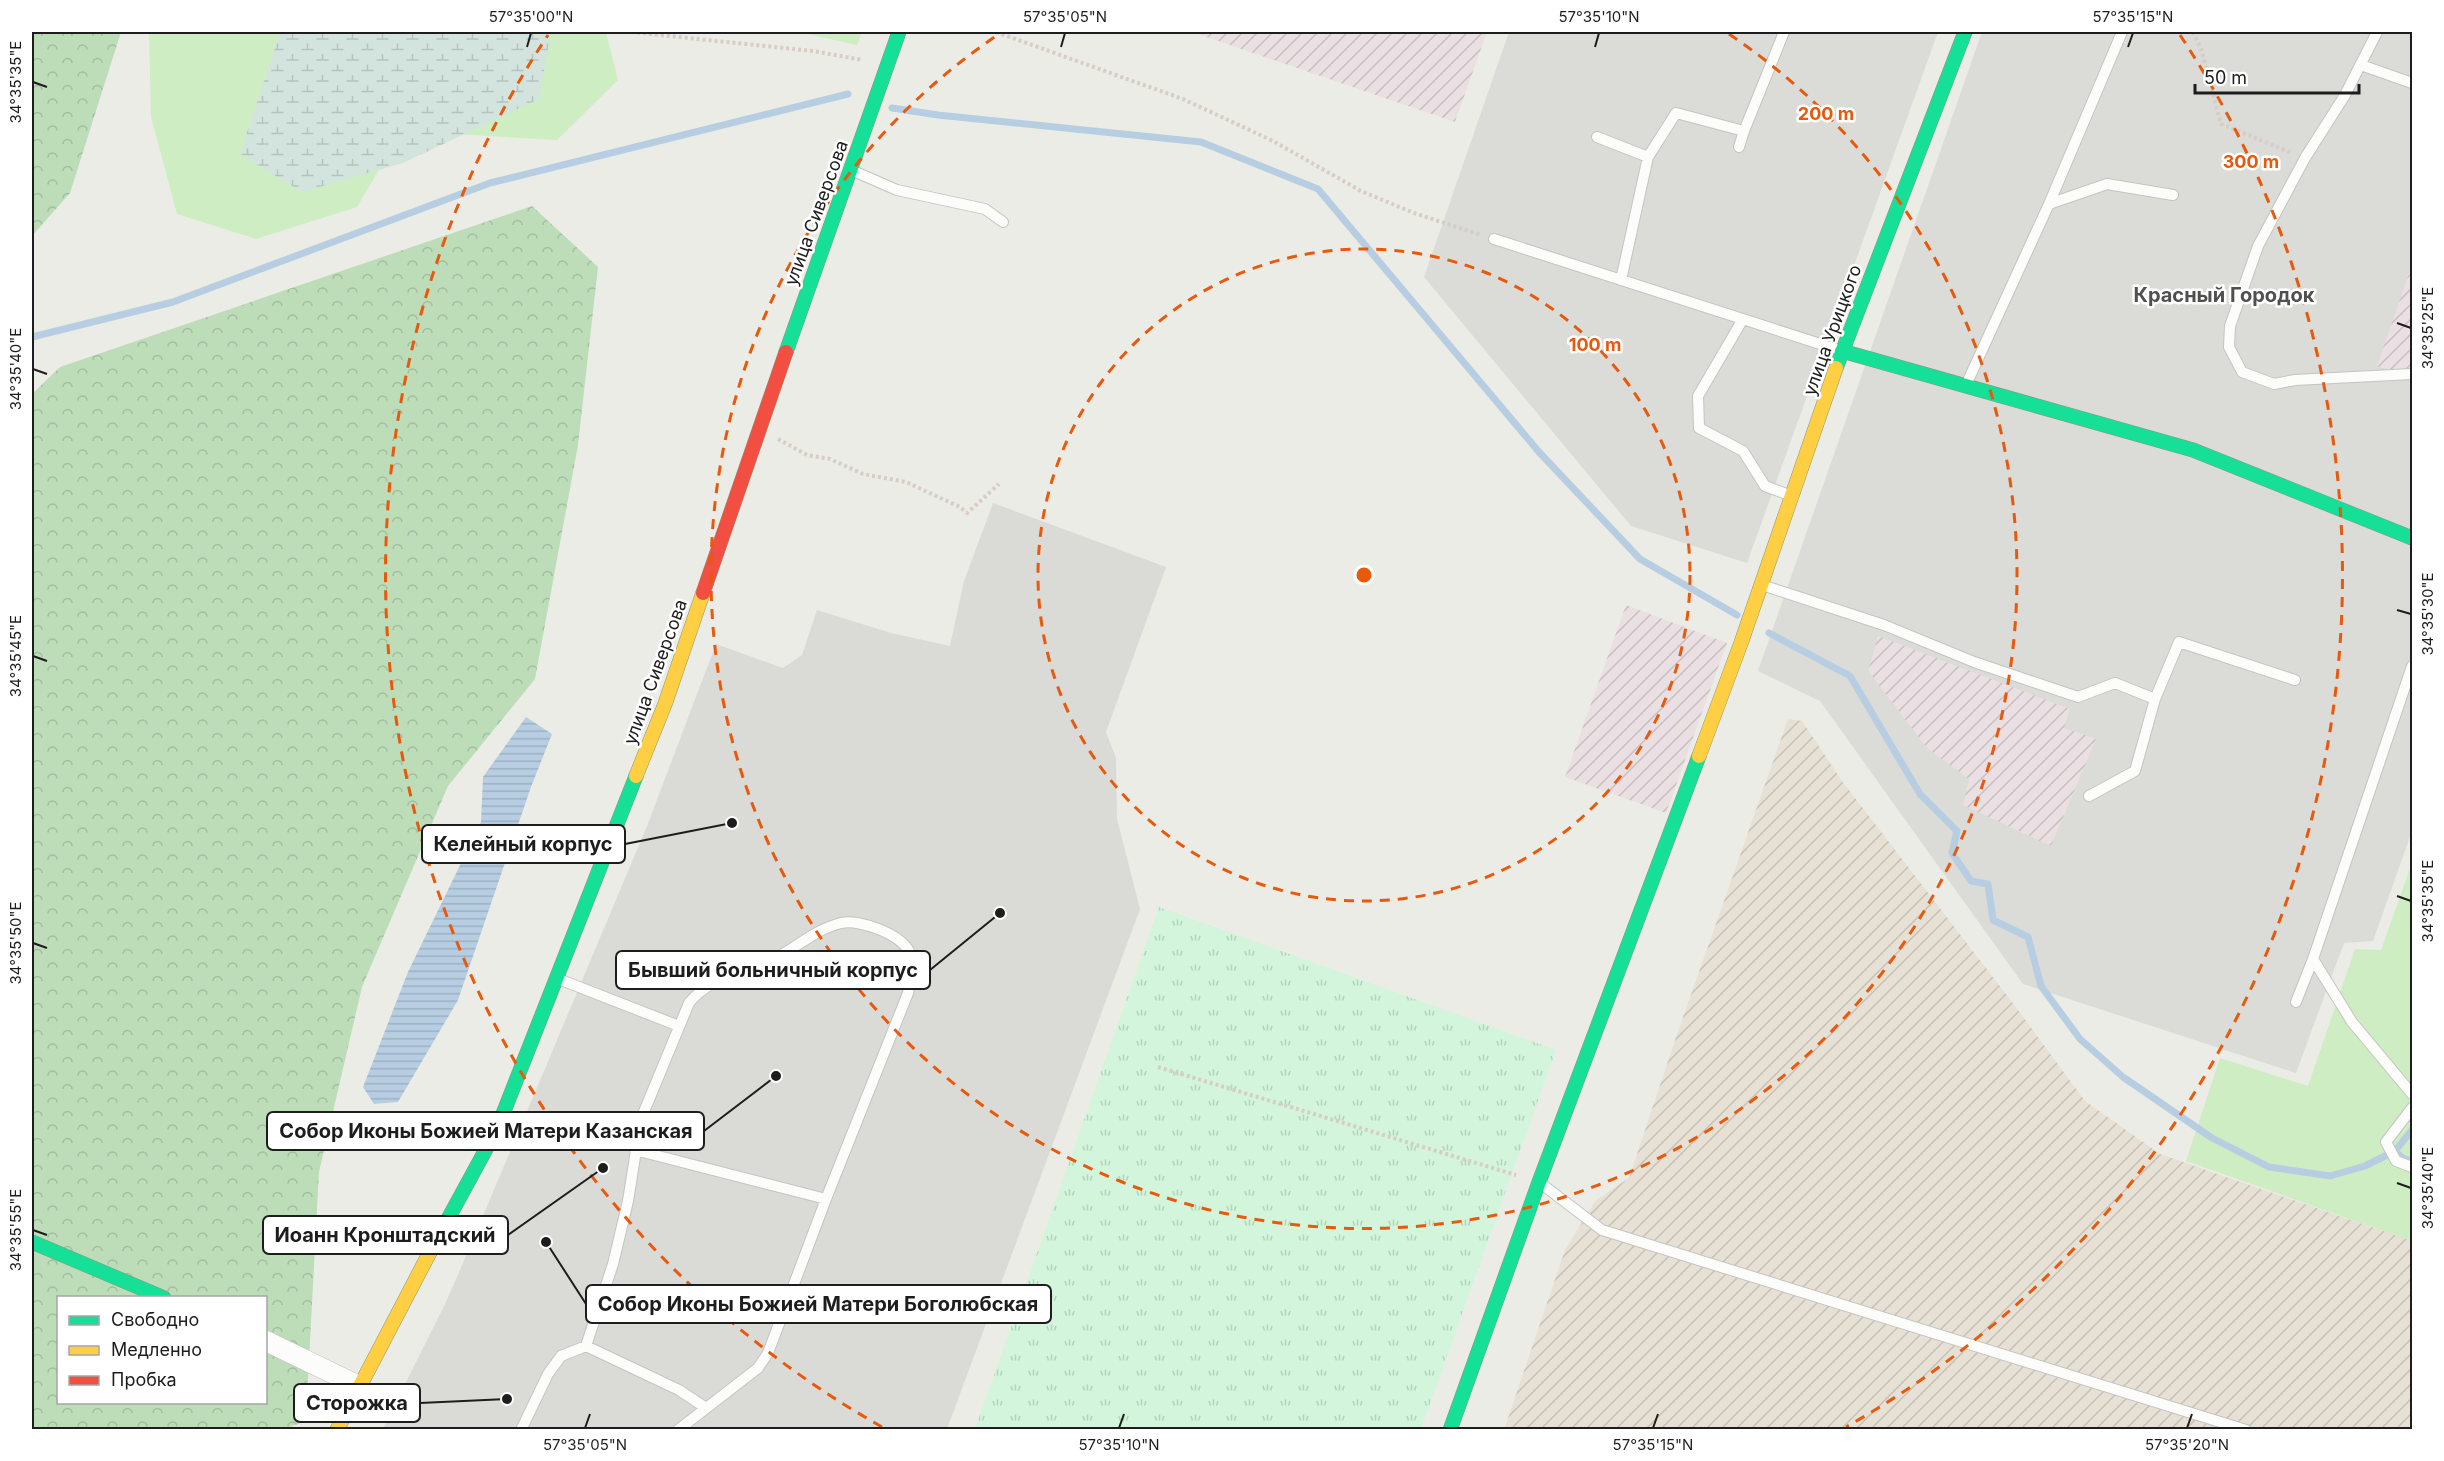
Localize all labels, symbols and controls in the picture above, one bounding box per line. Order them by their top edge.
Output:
text: 57°35'00"N [489,7,573,26]
text: 57°35'05"N [1023,7,1107,26]
text: 57°35'10"N [1558,7,1640,26]
text: 57°35'15"N [2093,7,2173,26]
text: 34°35'35"E [6,41,25,123]
scale bar [2195,57,2358,95]
text: 50 m [2204,67,2247,88]
text: 200 m [1798,103,1854,124]
street label: улица Сиверсова [780,138,852,288]
text: 300 m [2223,151,2279,172]
street label: улица Урицкого [1799,262,1865,398]
district label: Красный Городок [2134,283,2315,307]
text: 34°35'25"E [2418,287,2437,369]
text: 34°35'40"E [6,328,25,410]
text: 100 m [1569,334,1621,355]
centre of rings [1354,565,1374,585]
text: 34°35'30"E [2418,572,2437,656]
street label: улица Сиверсова [619,597,691,747]
text: 34°35'45"E [6,615,25,697]
callout: Келейный корпус [422,825,625,863]
text: Келейный корпус [433,832,613,856]
text: 34°35'35"E [2418,860,2437,942]
text: 34°35'50"E [6,902,25,984]
callout: Бывший больничный корпус [616,951,930,989]
text: Бывший больничный корпус [628,958,918,982]
callout: Собор Иконы Божией Матери Казанская [267,1112,704,1150]
text: Собор Иконы Божией Матери Казанская [279,1119,693,1143]
text: 34°35'40"E [2418,1147,2437,1229]
text: 34°35'55"E [6,1189,25,1271]
callout: Иоанн Кронштадский [263,1216,508,1254]
text: Иоанн Кронштадский [274,1223,496,1247]
callout: Собор Иконы Божией Матери Боголюбская [586,1285,1051,1323]
text: Собор Иконы Божией Матери Боголюбская [598,1292,1038,1316]
legend [57,1296,267,1404]
text: Свободно [111,1309,199,1330]
text: Медленно [111,1339,202,1360]
text: Пробка [111,1369,177,1390]
callout: Сторожка [294,1384,420,1422]
text: Сторожка [306,1391,408,1415]
text: 57°35'05"N [543,1435,627,1454]
text: 57°35'10"N [1078,1435,1160,1454]
text: 57°35'15"N [1613,1435,1693,1454]
text: 57°35'20"N [2145,1435,2229,1454]

